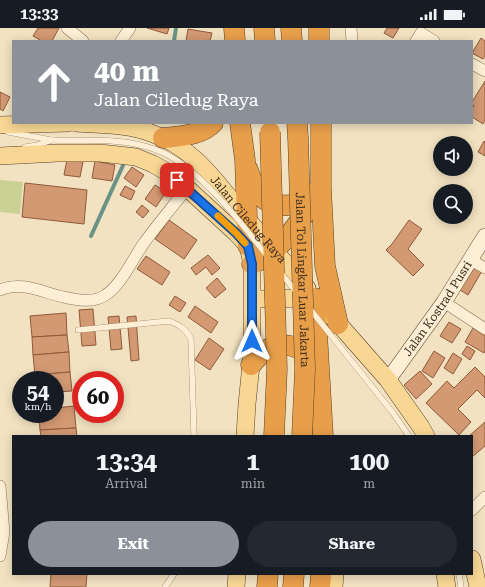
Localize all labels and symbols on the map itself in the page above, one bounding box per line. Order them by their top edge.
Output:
pin [160,163,194,197]
street label: Jalan Ciledug Raya [207,173,289,266]
street label: Jalan Tol Lingkar Luar Jakarta [293,192,312,368]
street label: Jalan Kostrad Pusri [400,258,475,359]
position arrow [231,320,273,362]
speed limit sign: 60 [72,371,124,423]

